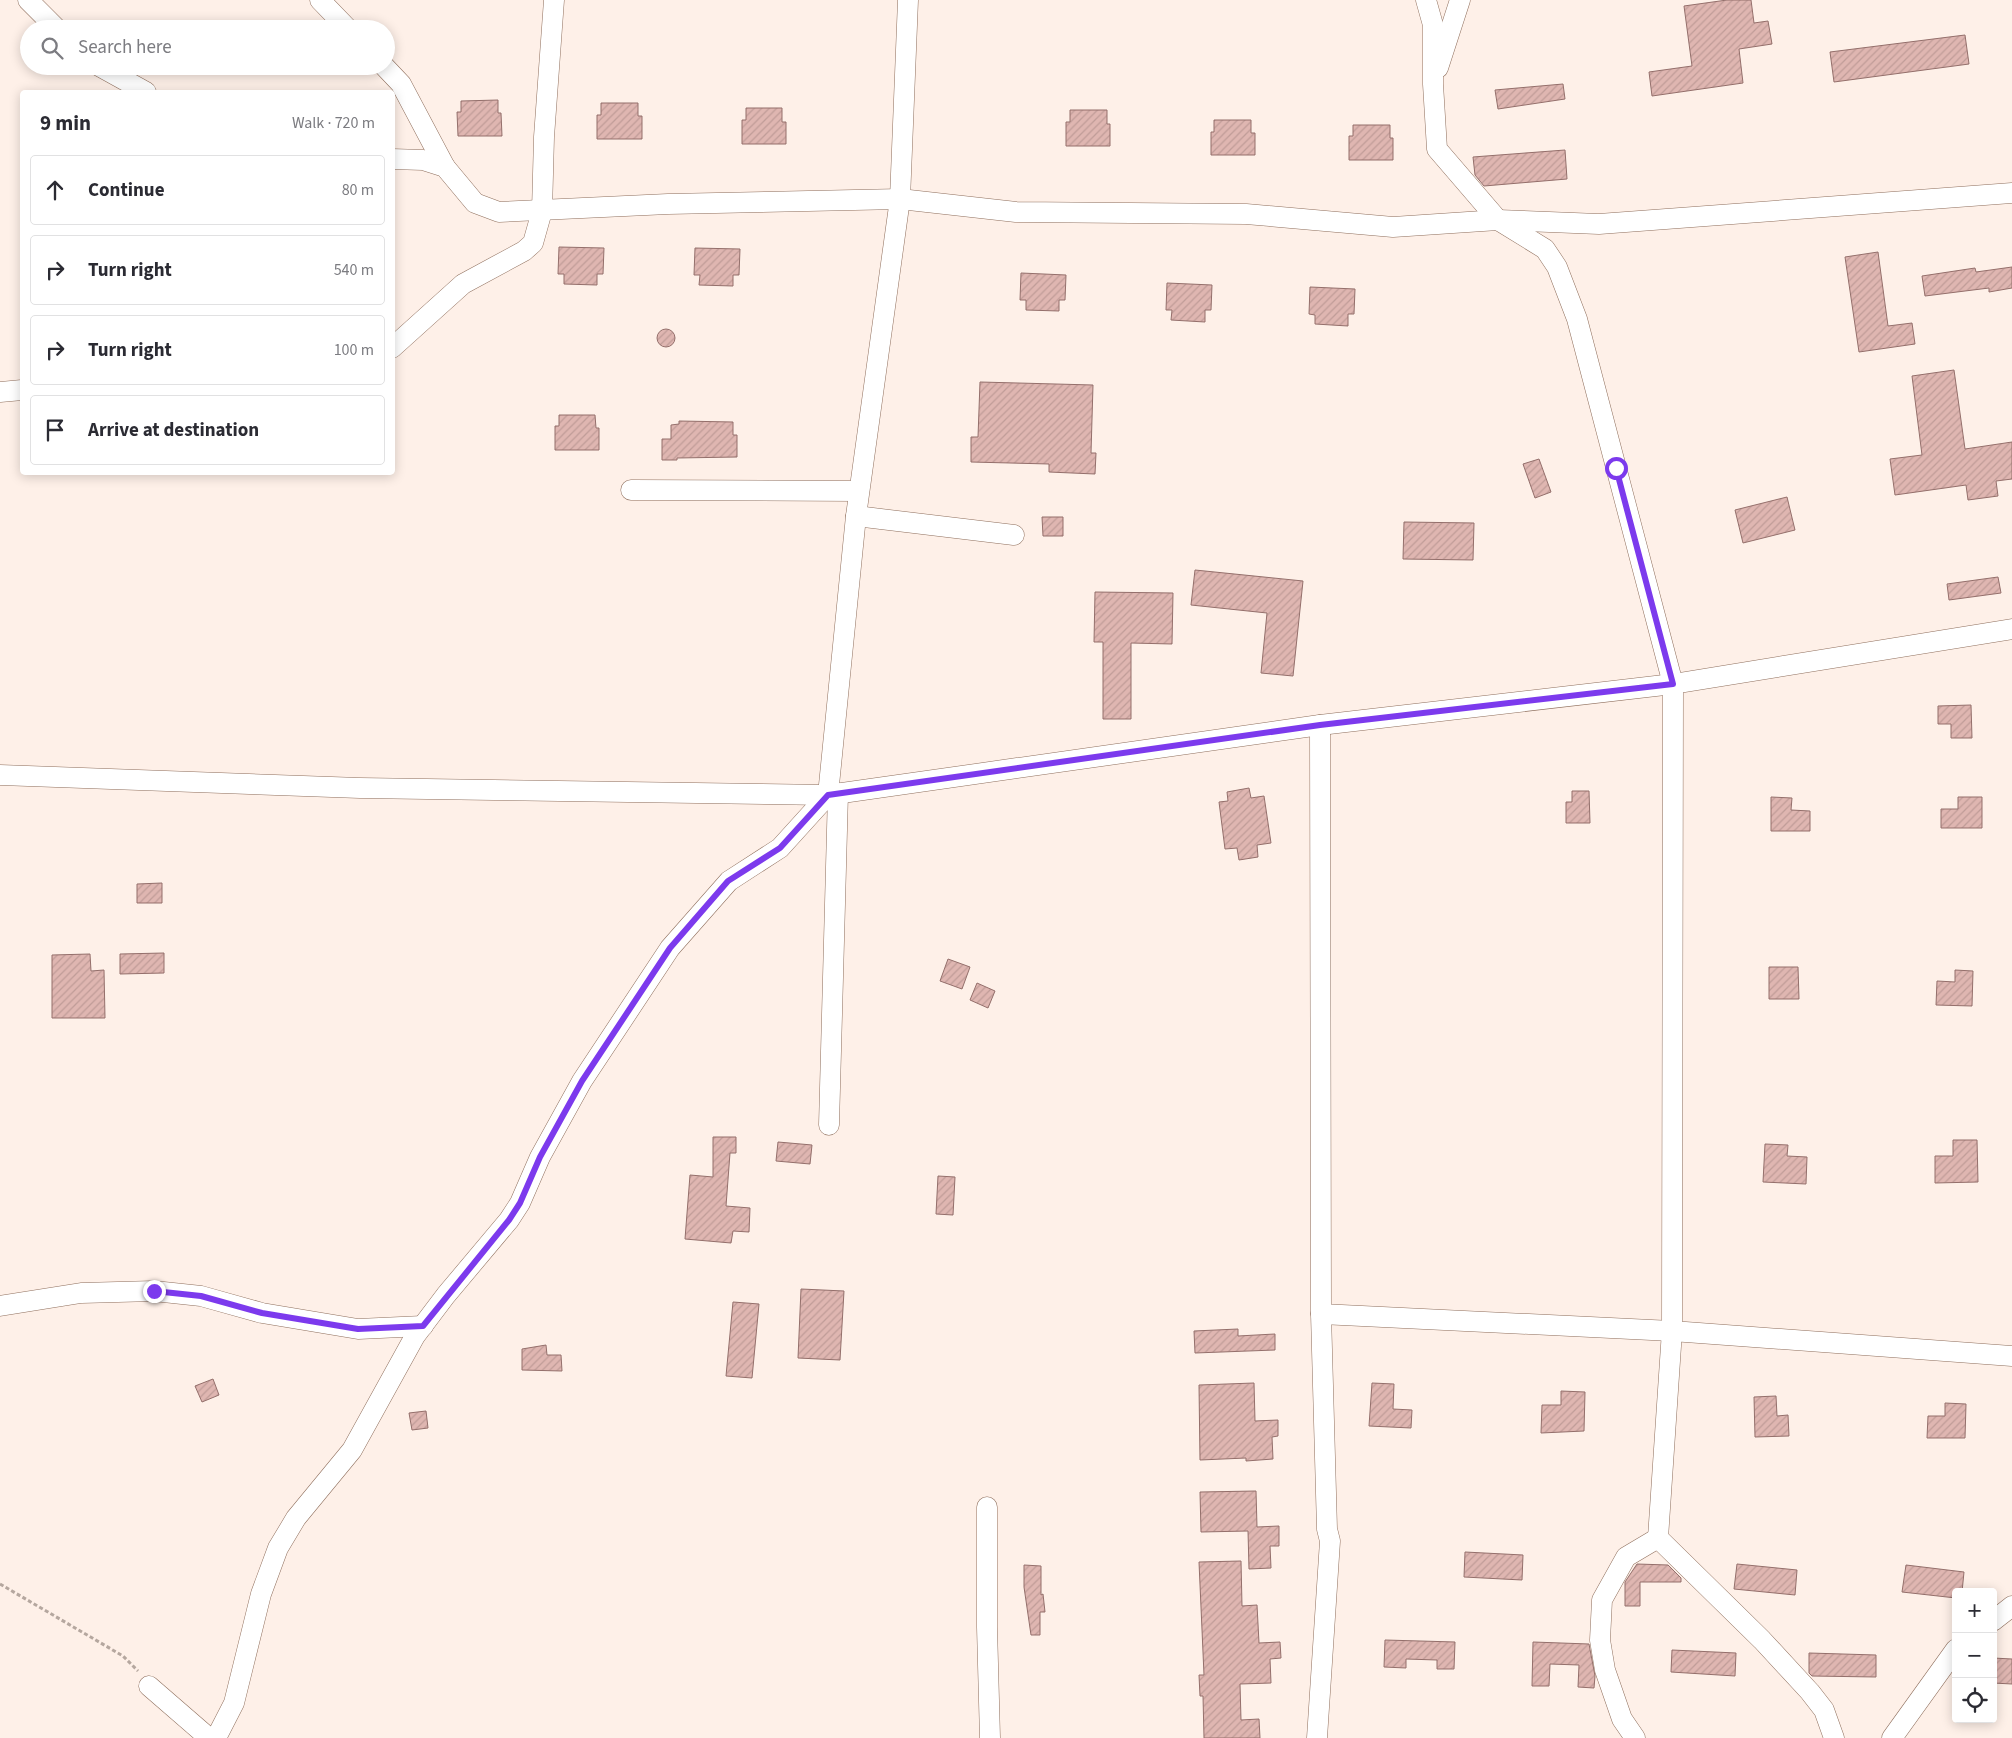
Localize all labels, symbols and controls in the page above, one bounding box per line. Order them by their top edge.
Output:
search box [20,20,395,75]
icon: search [38,34,66,62]
text: Search here [78,34,172,61]
text: 9 min [40,108,91,138]
text: Walk · 720 m [292,112,375,134]
icon: ahead [41,176,69,204]
text: Continue [88,177,165,204]
text: 80 m [342,179,374,201]
icon: right [41,256,69,284]
text: Turn right [88,257,172,284]
text: 540 m [334,259,374,281]
icon: right [41,336,69,364]
text: Turn right [88,337,172,364]
text: 100 m [334,339,374,361]
icon: arrive [41,416,69,444]
text: Arrive at destination [88,417,259,444]
route start [1605,457,1628,480]
route end [143,1280,166,1303]
map controls [1952,1588,1997,1723]
button: + [1952,1588,1997,1633]
button: − [1952,1633,1997,1678]
button: locate [1952,1678,1997,1723]

